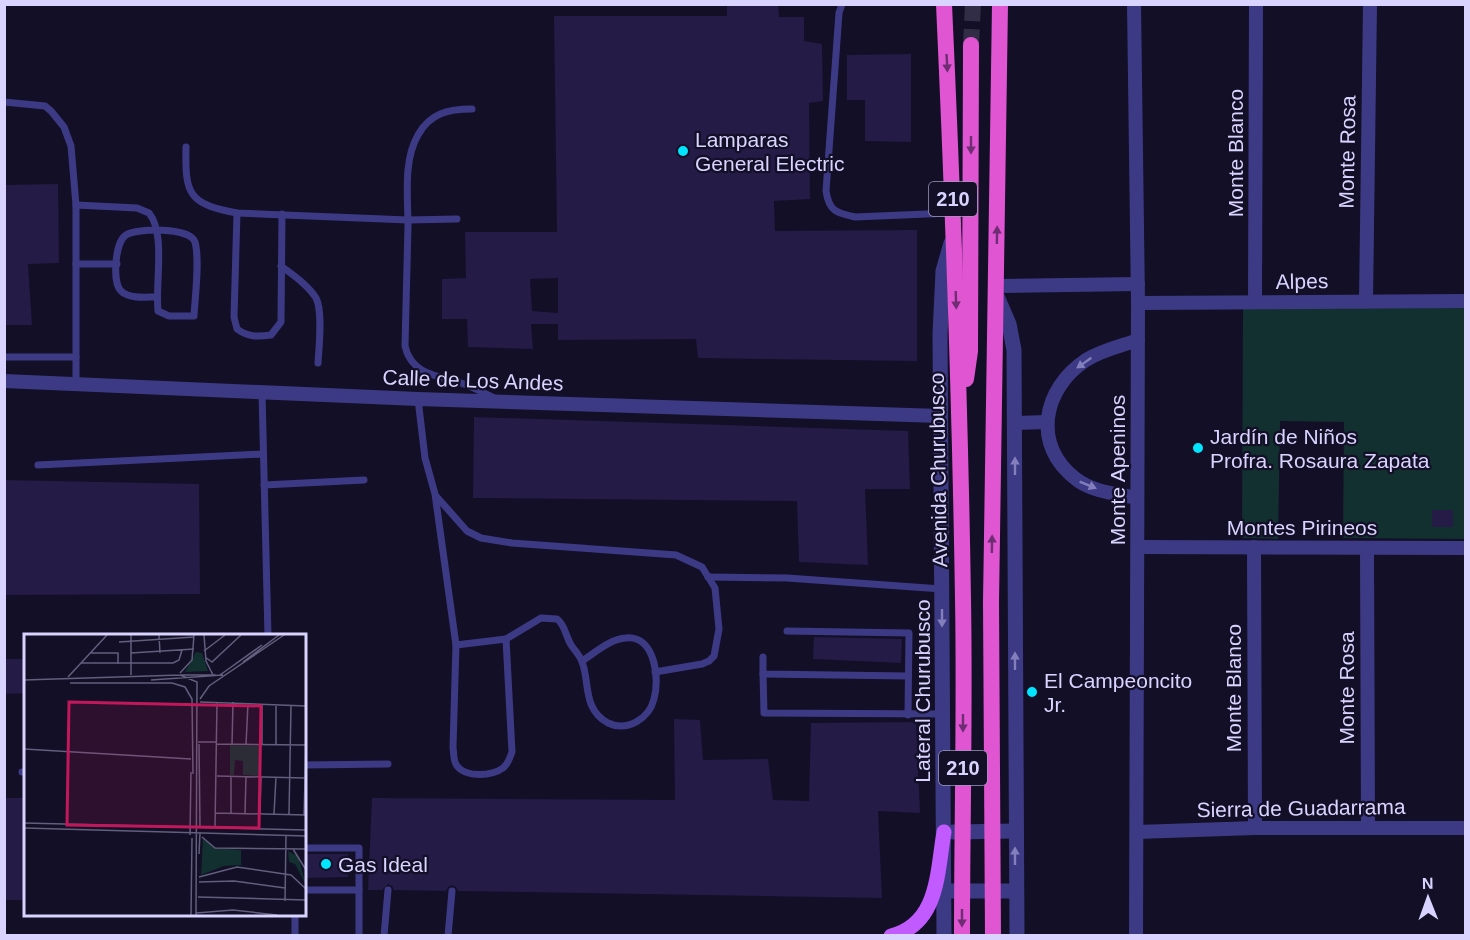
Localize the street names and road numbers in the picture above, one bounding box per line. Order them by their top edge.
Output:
street label: Monte Blanco [1224,89,1247,217]
street label: Monte Rosa [1335,95,1359,209]
road number: 210 [929,182,977,216]
street label: Alpes [1276,269,1328,293]
street label: Calle de Los Andes [382,365,564,395]
street label: Avenida Churubusco [925,373,951,567]
street label: Monte Apeninos [1106,395,1129,545]
street label: Montes Pirineos [1227,516,1377,539]
street label: Lateral Churubusco [911,599,934,783]
street label: Monte Blanco [1222,624,1245,752]
street label: Monte Rosa [1335,631,1358,745]
road number: 210 [939,751,987,785]
street label: Sierra de Guadarrama [1196,795,1406,821]

